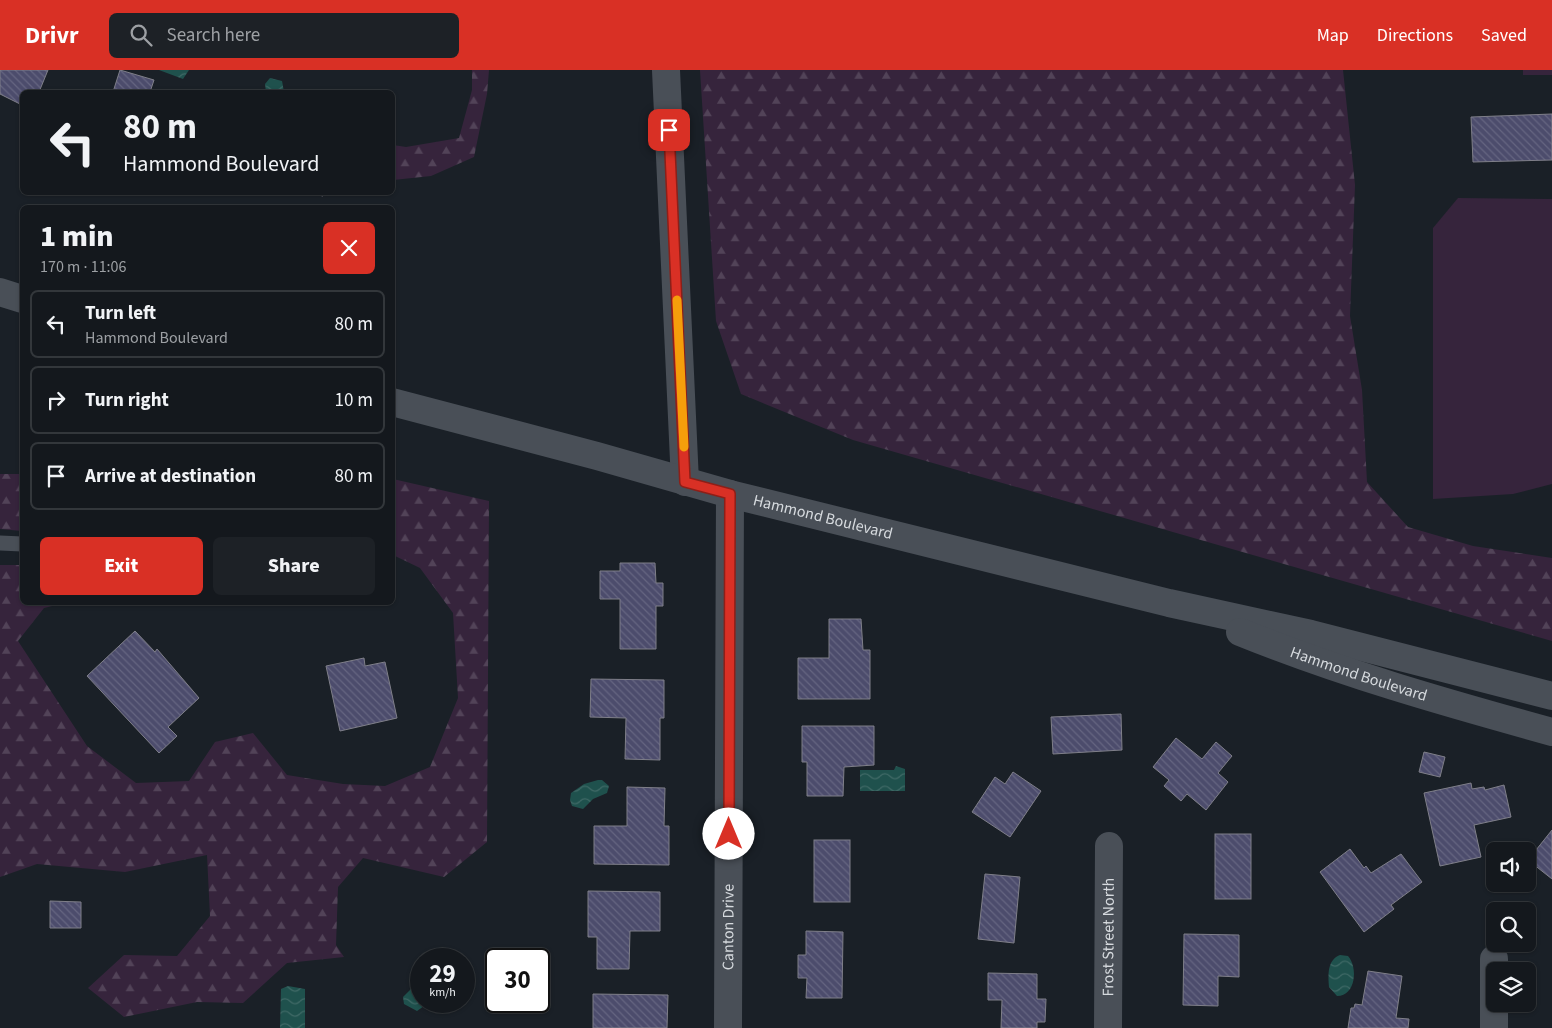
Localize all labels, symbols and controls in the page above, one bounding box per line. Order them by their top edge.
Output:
search box [109,13,459,58]
text: Drivr [25,18,79,53]
icon: search [127,21,155,49]
text: Search here [167,22,260,49]
text: Map [1317,23,1349,48]
text: Directions [1377,23,1453,48]
text: Saved [1481,23,1527,48]
text: 80 m [123,102,197,152]
pin [648,109,690,151]
icon: left [40,110,105,175]
icon: arrive [655,116,683,144]
text: Hammond Boulevard [123,148,320,180]
text: 1 min [40,215,114,258]
button: close [323,222,375,274]
text: 170 m · 11:06 [40,256,127,278]
text: Turn left [85,300,156,327]
icon: left [42,310,70,338]
text: 80 m [335,311,373,338]
text: Hammond Boulevard [85,327,228,349]
icon: right [42,386,70,414]
text: Turn right [85,387,169,414]
text: 10 m [335,387,373,414]
icon: arrive [42,462,70,490]
text: Arrive at destination [85,463,256,490]
text: 80 m [335,463,373,490]
street label: Hammond Boulevard [751,489,895,545]
button: Exit [40,537,203,595]
button: Share [213,537,375,595]
street label: Hammond Boulevard [1287,641,1430,707]
position arrow [702,807,754,859]
map controls [1486,842,1536,1012]
button: sound [1486,842,1536,892]
street label: Frost Street North [1097,878,1120,996]
street label: Canton Drive [717,884,740,970]
button: search [1486,902,1536,952]
speed limit sign: 30 [485,948,550,1013]
text: 29 [429,956,456,992]
button: layers [1486,962,1536,1012]
text: km/h [429,984,456,1001]

